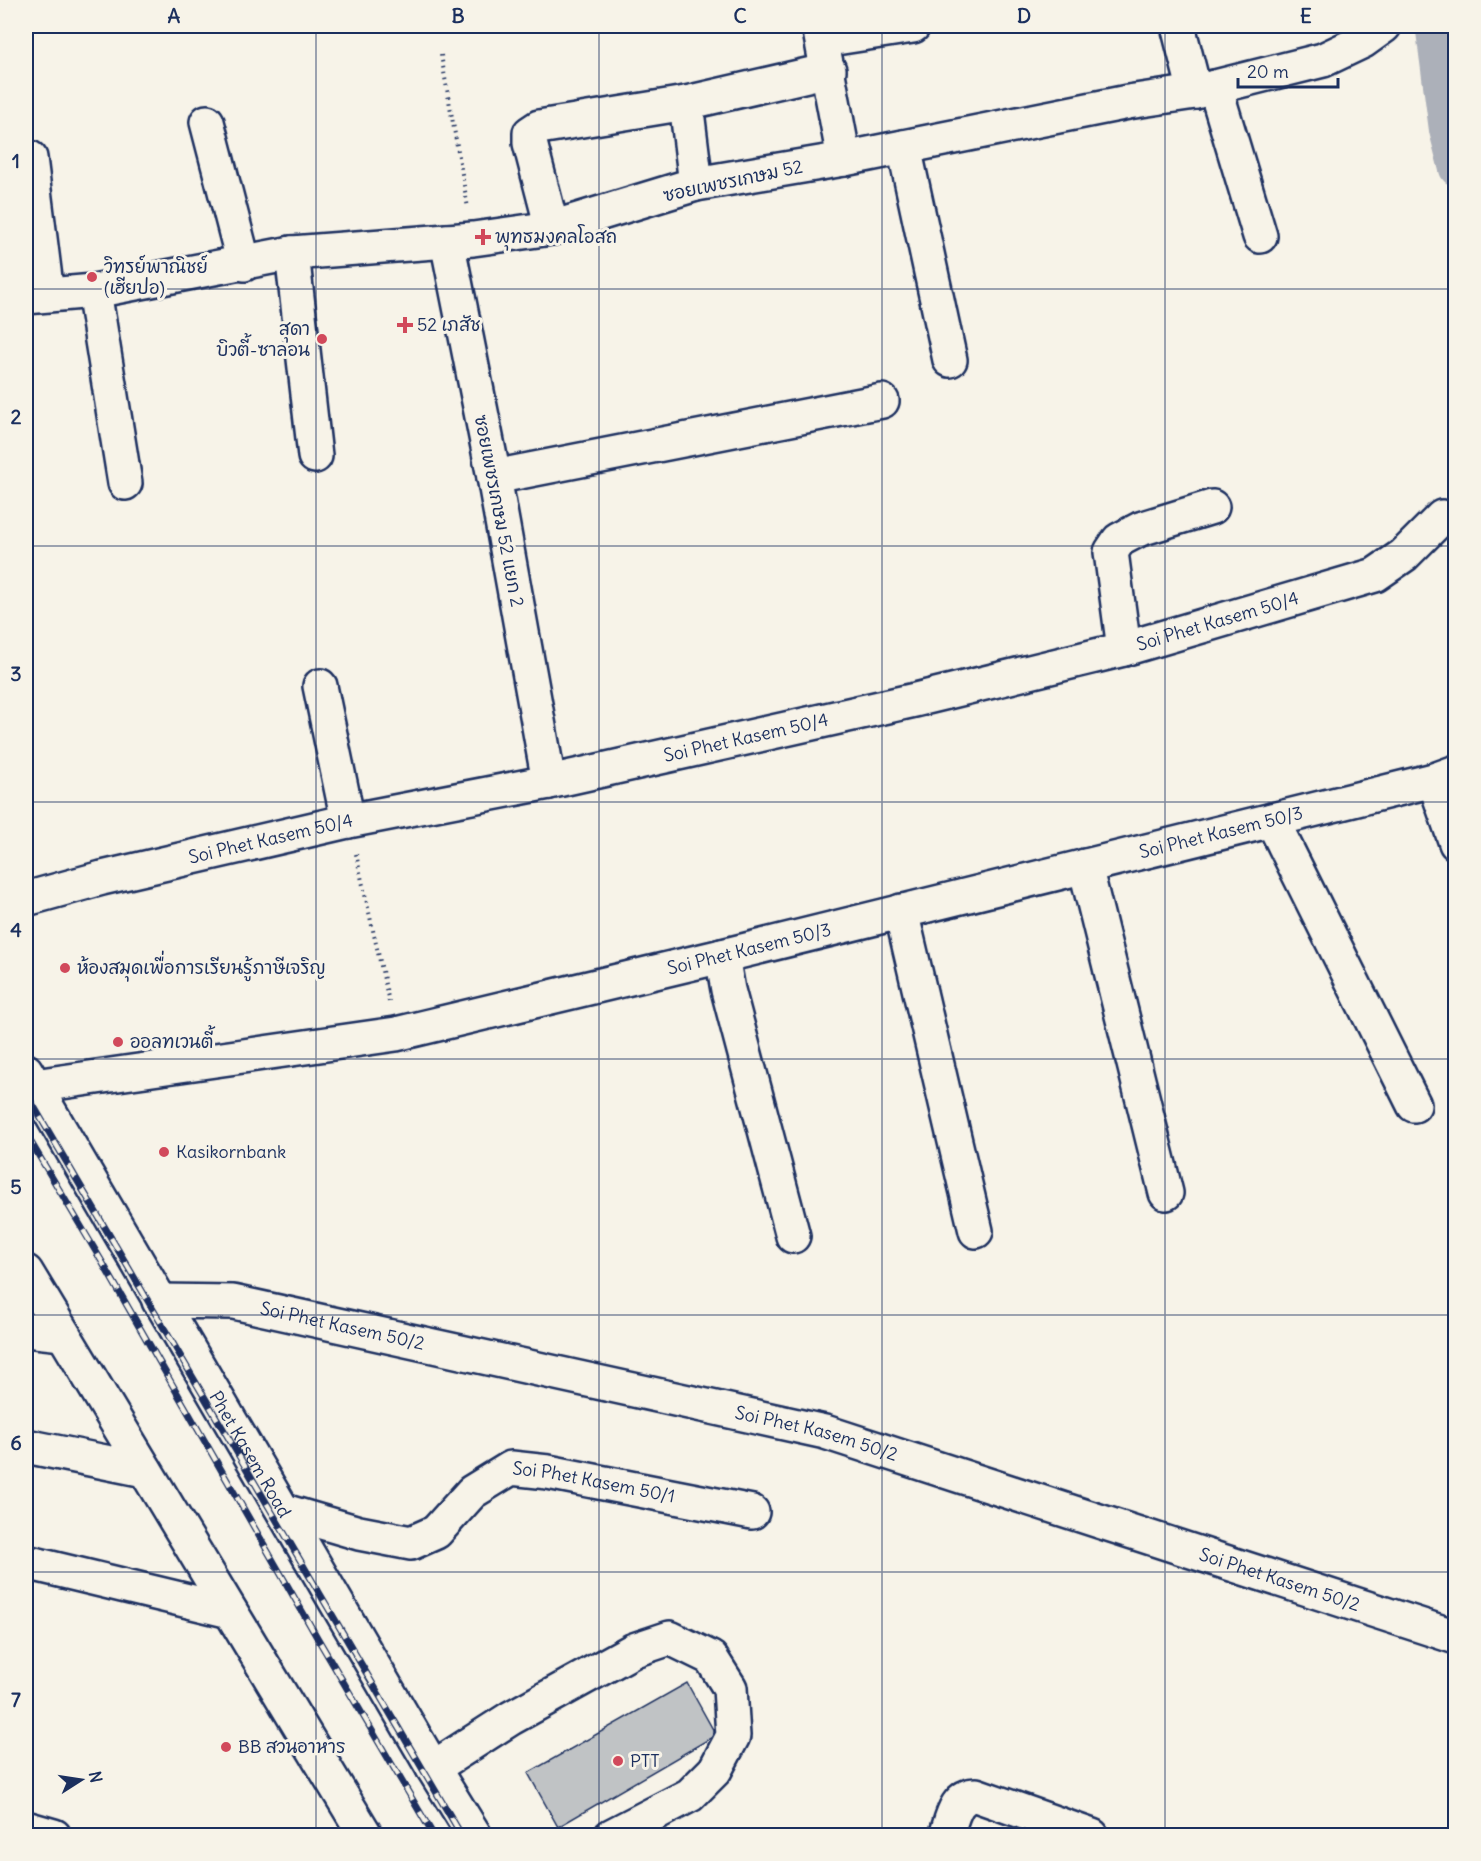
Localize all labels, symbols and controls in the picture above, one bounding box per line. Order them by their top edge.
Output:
text: A [168,3,181,28]
text: B [451,3,465,28]
text: C [733,3,747,28]
text: D [1017,3,1031,28]
text: E [1300,3,1312,28]
scale bar [1238,51,1338,89]
text: 20 m [1247,60,1289,83]
text: 1 [12,148,20,173]
street label: ซอยเพชรเกษม 52 [661,154,805,207]
place label: พุทธมงคลโอสถ [495,224,617,251]
marker: พุทธมงคลโอสถ [476,230,490,244]
place label: วิทูรย์พาณิชย์ (เฮียปอ) [104,254,208,299]
marker: วิทูรย์พาณิชย์ (เฮียปอ) [85,270,99,284]
place label: 52 เภสัช [417,313,480,336]
place label: สุดา บิวตี้-ซาลอน [216,317,310,361]
marker: 52 เภสัช [398,318,412,332]
marker: สุดา บิวตี้-ซาลอน [315,332,329,346]
text: 2 [11,404,22,429]
street label: ซอยเพชรเกษม 52 แยก 2 [470,413,529,609]
street label: Soi Phet Kasem 50/4 [1134,586,1301,656]
text: 3 [10,661,22,686]
street label: Soi Phet Kasem 50/4 [661,708,830,767]
street label: Soi Phet Kasem 50/3 [1137,801,1305,863]
street label: Soi Phet Kasem 50/4 [186,808,355,869]
text: 4 [10,917,22,942]
street label: Soi Phet Kasem 50/3 [665,917,833,980]
place label: ห้องสมุดเพื่อการเรียนรู้ภาษีเจริญ [77,950,326,982]
marker: ห้องสมุดเพื่อการเรียนรู้ภาษีเจริญ [58,961,72,975]
place label: ออลทเวนตี้ [130,1025,216,1053]
marker: ออลทเวนตี้ [111,1035,125,1049]
place label: Kasikornbank [176,1140,286,1163]
marker: Kasikornbank [157,1145,171,1159]
text: 5 [10,1174,22,1199]
street label: Soi Phet Kasem 50/2 [258,1296,427,1355]
street label: Phet Kasem Road [204,1387,296,1522]
street label: Soi Phet Kasem 50/2 [733,1401,901,1466]
text: 6 [10,1430,22,1455]
street label: Soi Phet Kasem 50/1 [511,1456,677,1508]
street label: Soi Phet Kasem 50/2 [1196,1542,1363,1616]
text: 7 [11,1687,21,1712]
place label: BB สวนอาหาร [238,1735,346,1758]
marker: BB สวนอาหาร [219,1740,233,1754]
place label: PTT [630,1749,660,1772]
north arrow [51,1750,111,1810]
marker: PTT [611,1754,625,1768]
text: N [85,1769,107,1784]

